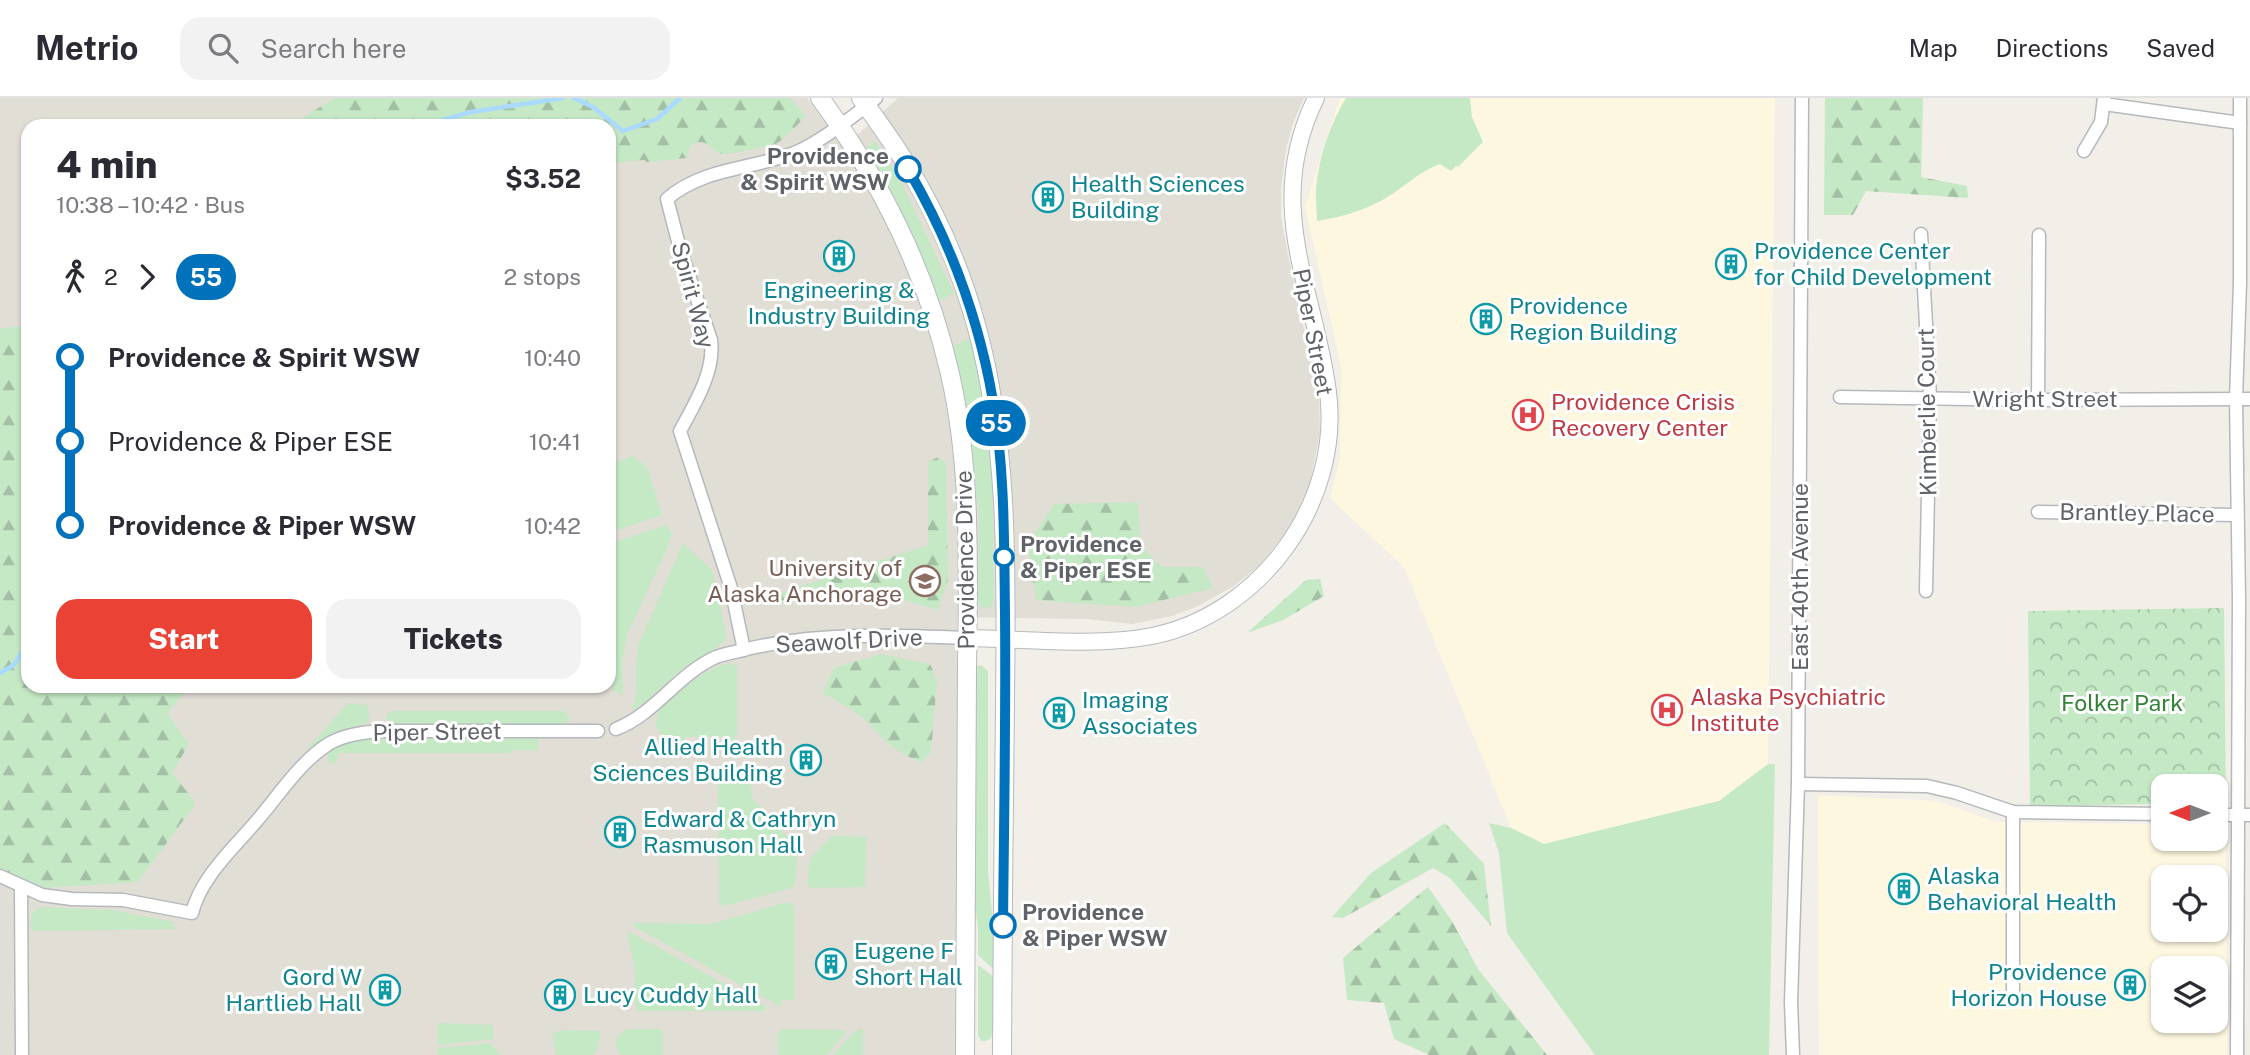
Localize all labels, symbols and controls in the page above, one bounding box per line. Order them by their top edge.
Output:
search box [180,17,670,80]
text: Metrio [35,29,138,67]
icon: search [204,29,242,67]
text: Search here [260,33,406,64]
text: Map [1909,34,1958,62]
text: Directions [1996,34,2108,62]
text: Saved [2146,34,2215,62]
text: 4 min [56,142,158,187]
place label: Providence & Spirit WSW [740,142,889,195]
marker: Providence & Spirit WSW [895,156,921,182]
text: $3.52 [505,163,581,194]
place label: Health Sciences Building [1071,170,1245,223]
building icon: Health Sciences Building [1031,180,1065,214]
text: 10:38 – 10:42 · Bus [56,191,245,218]
place label: Providence Center for Child Development [1754,237,1992,290]
street label: Spirit Way [666,239,721,351]
building icon: Engineering & Industry Building [822,239,856,273]
building icon: Providence Center for Child Development [1714,247,1748,281]
icon: walk [56,258,94,296]
icon: forward [128,258,166,296]
text: 2 [104,263,118,290]
text: 55 [190,263,222,291]
text: 2 stops [503,263,581,290]
street label: Piper Street [1288,266,1339,398]
place label: Engineering & Industry Building [748,276,930,329]
place label: Providence Region Building [1509,292,1677,345]
building icon: Providence Region Building [1469,302,1503,336]
street label: Kimberlie Court [1912,328,1941,496]
text: Providence & Spirit WSW [108,342,420,373]
text: 10:40 [524,344,581,371]
street label: Wright Street [1972,385,2118,412]
place label: Providence Crisis Recovery Center [1551,388,1735,441]
hospital icon: Providence Crisis Recovery Center [1511,398,1545,432]
line badge: 55 [964,400,1028,446]
text: 55 [980,409,1012,437]
text: Providence & Piper ESE [108,426,393,457]
text: 10:41 [529,428,581,455]
street label: Providence Drive [949,470,980,650]
street label: East 40th Avenue [1786,483,1813,671]
street label: Brantley Place [2059,498,2215,527]
text: Providence & Piper WSW [108,510,416,541]
text: 10:42 [524,512,581,539]
place label: Providence & Piper ESE [1020,530,1152,583]
marker: Providence & Piper ESE [994,547,1014,567]
place label: University of Alaska Anchorage [707,554,902,607]
school or university icon: University of Alaska Anchorage [908,564,942,598]
button: Start [56,599,312,679]
button: Tickets [326,599,581,679]
street label: Seawolf Drive [775,623,923,658]
place label: Alaska Psychiatric Institute [1690,683,1886,736]
place label: Imaging Associates [1082,686,1198,739]
park label: Folker Park [2061,689,2183,716]
hospital icon: Alaska Psychiatric Institute [1650,693,1684,727]
building icon: Imaging Associates [1042,696,1076,730]
street label: Piper Street [372,717,502,746]
place label: Allied Health Sciences Building [592,733,783,786]
building icon: Allied Health Sciences Building [789,743,823,777]
north arrow [2151,774,2228,850]
map controls [2151,774,2228,1033]
place label: Edward & Cathryn Rasmuson Hall [643,805,836,858]
building icon: Edward & Cathryn Rasmuson Hall [603,815,637,849]
place label: Alaska Behavioral Health [1927,862,2117,915]
button: locate [2151,865,2228,942]
building icon: Alaska Behavioral Health [1887,872,1921,906]
place label: Providence & Piper WSW [1022,898,1167,951]
marker: Providence & Piper WSW [990,912,1016,938]
place label: Eugene F Short Hall [854,937,963,990]
building icon: Eugene F Short Hall [814,947,848,981]
button: layers [2151,956,2228,1033]
place label: Providence Horizon House [1951,958,2107,1011]
place label: Gord W Hartlieb Hall [226,963,362,1016]
building icon: Providence Horizon House [2113,968,2147,1002]
building icon: Gord W Hartlieb Hall [368,973,402,1007]
building icon: Lucy Cuddy Hall [543,978,577,1012]
place label: Lucy Cuddy Hall [583,981,758,1008]

